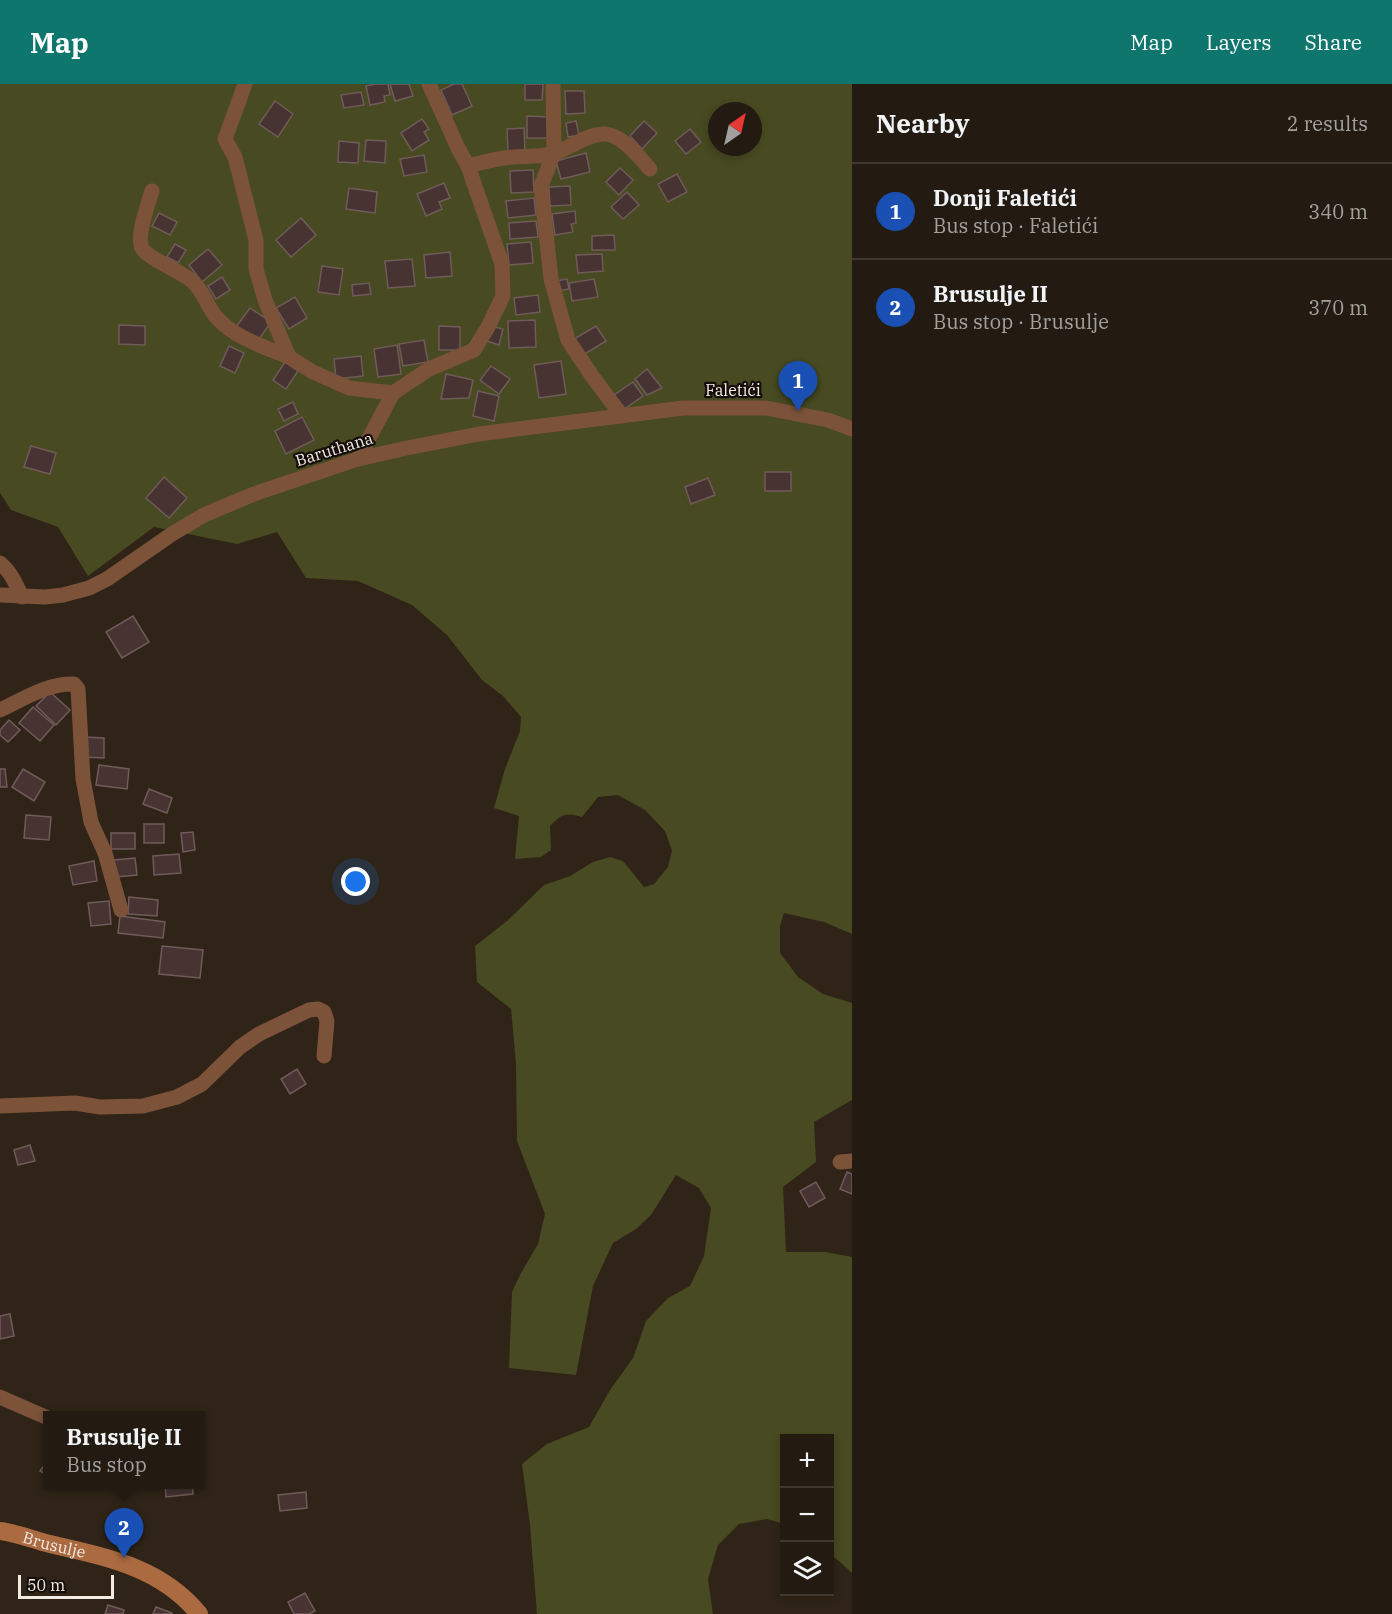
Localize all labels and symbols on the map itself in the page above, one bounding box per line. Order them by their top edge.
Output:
north arrow [708,102,762,156]
pin: 1 [778,362,818,411]
street label: Faletići [705,380,761,400]
street label: Baruthana [293,428,375,470]
your location [341,867,370,896]
pin: 2 [104,1508,144,1558]
street label: Brusulje [20,1527,88,1562]
scale bar [18,1572,114,1600]

